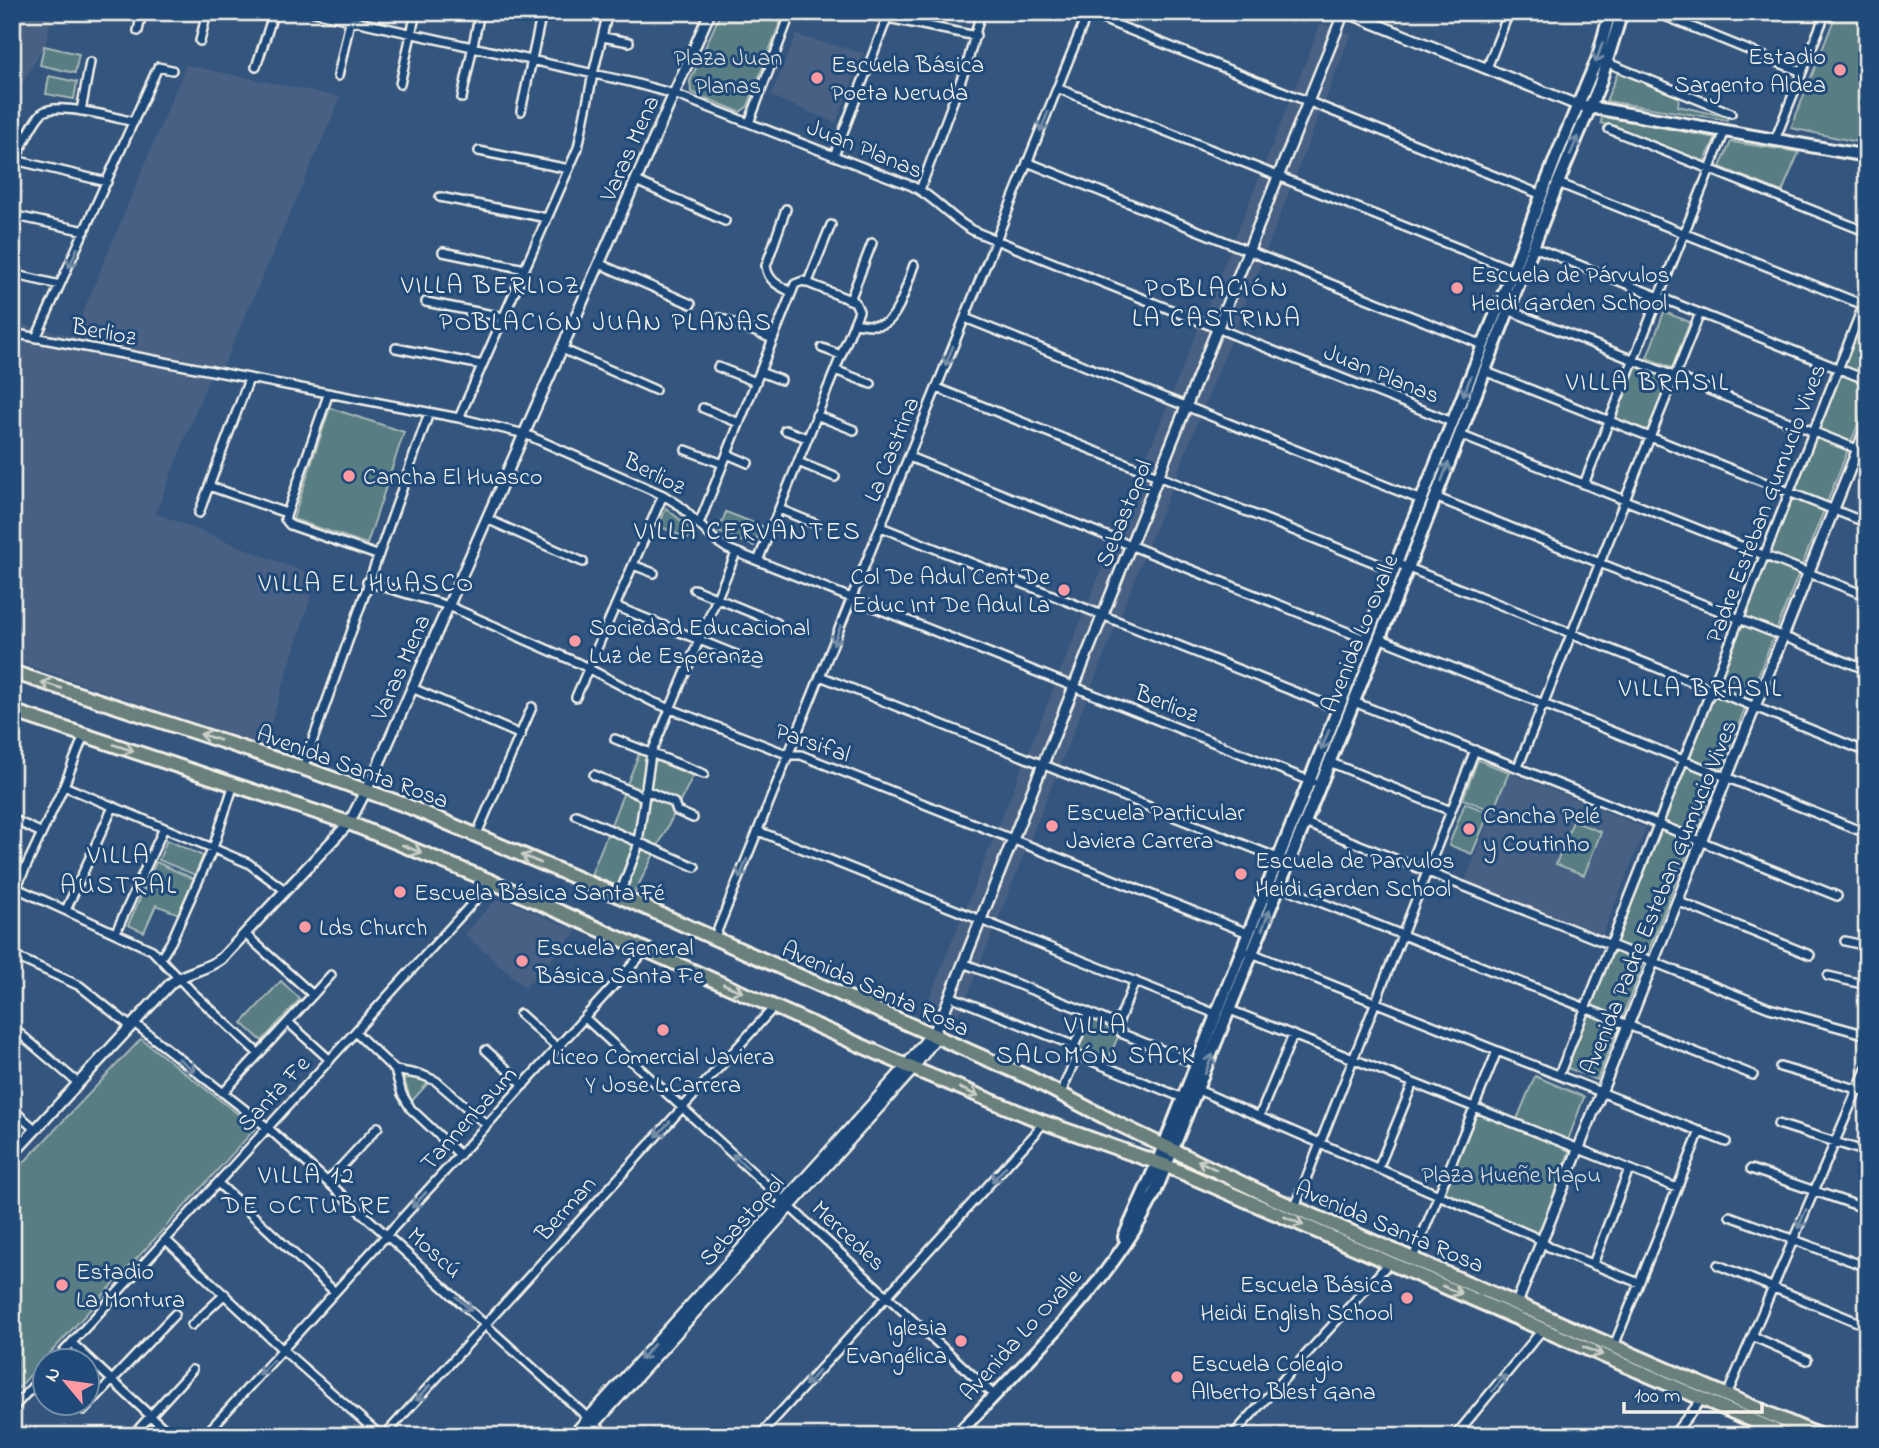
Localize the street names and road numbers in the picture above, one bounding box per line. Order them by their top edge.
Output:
street label: Varas Mena [592,90,670,209]
street label: Juan Planas [801,111,927,190]
street label: Berlioz [67,310,140,357]
street label: Juan Planas [1318,336,1444,415]
street label: Padre Esteban Gumucio Vives [1698,359,1837,648]
street label: La Castrina [856,392,930,508]
street label: Berlioz [616,444,692,506]
street label: Sebastopol [1088,455,1163,573]
street label: Avenida Lo Ovalle [1314,549,1409,719]
street label: Varas Mena [363,609,441,728]
street label: Berlioz [1128,676,1204,734]
street label: Parsifal [770,715,855,774]
street label: Avenida Padre Esteban Gumucio Vives [1573,715,1748,1081]
street label: Avenida Santa Rosa [251,717,453,819]
street label: Avenida Santa Rosa [775,933,974,1047]
street label: Santa Fe [230,1048,320,1141]
street label: Tannenbaum [413,1059,527,1180]
street label: Sebastopol [692,1168,794,1276]
street label: Berman [527,1169,606,1251]
street label: Avenida Santa Rosa [1289,1173,1489,1284]
street label: Mercedes [802,1193,892,1281]
street label: Moscú [398,1220,469,1288]
street label: Avenida Lo Ovalle [953,1261,1091,1410]

